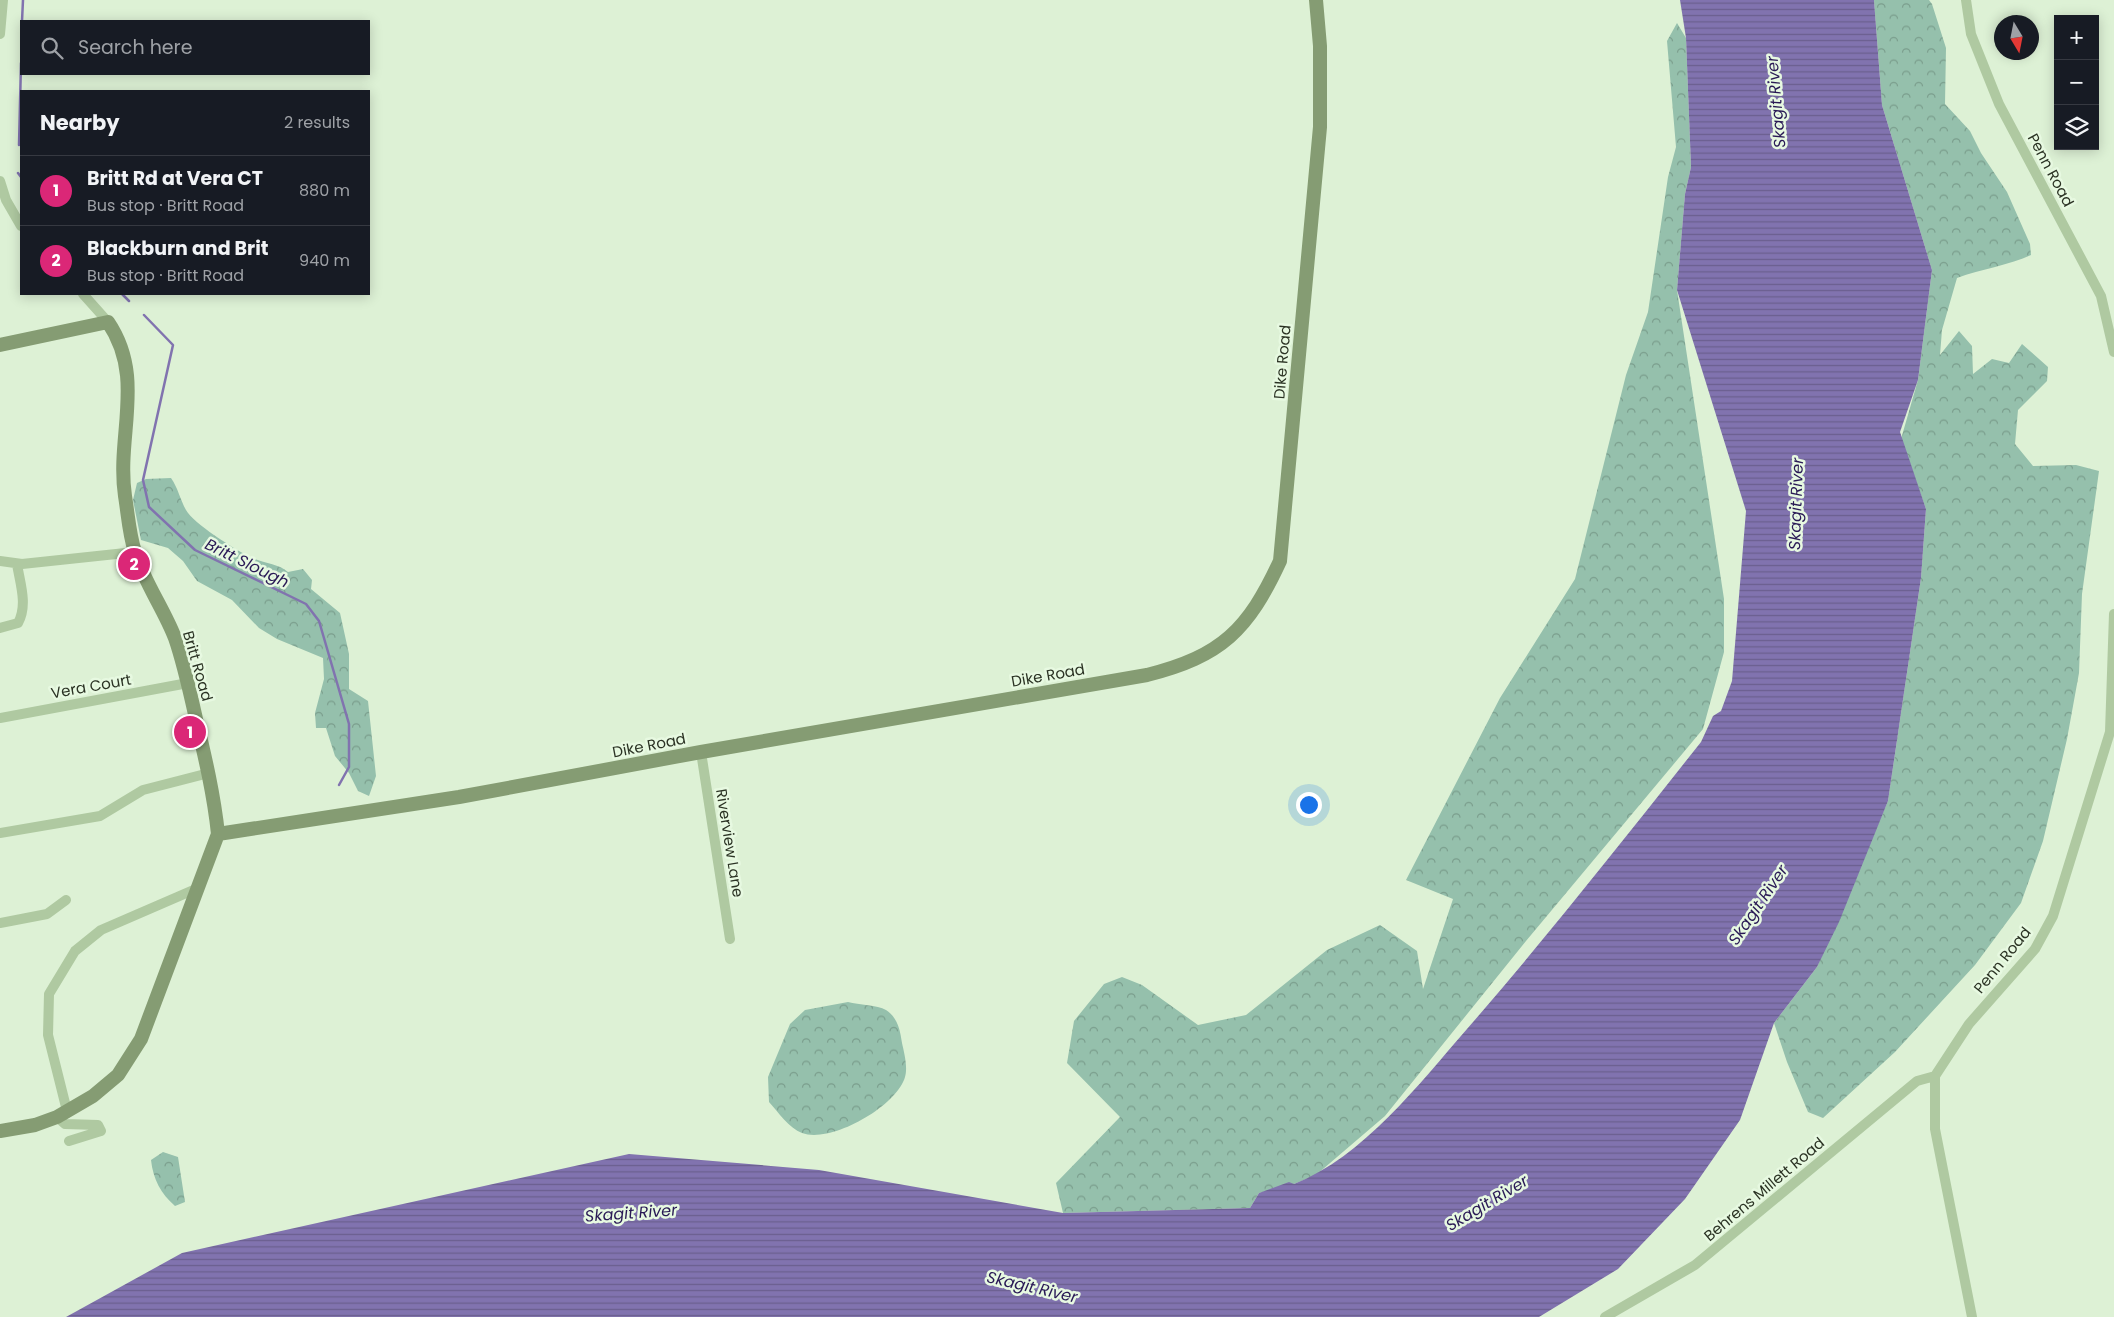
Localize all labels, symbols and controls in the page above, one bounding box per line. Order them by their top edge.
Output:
north arrow [1994,15,2039,60]
map controls [2054,15,2099,150]
button: + [2054,15,2099,60]
search box [20,20,370,75]
icon: search [38,34,66,62]
text: Search here [78,34,192,61]
water label: Skagit River [1760,54,1791,149]
button: − [2054,60,2099,105]
button: layers [2054,105,2099,150]
text: Nearby [40,108,120,137]
text: 2 results [284,111,350,134]
street label: Penn Road [2023,130,2079,210]
text: Britt Rd at Vera CT [87,165,263,192]
text: 1 [53,179,59,202]
text: 880 m [299,179,350,202]
text: Bus stop · Britt Road [87,194,244,217]
text: Blackburn and Brit [87,235,269,262]
text: 2 [51,249,61,272]
text: 940 m [299,249,350,272]
text: Bus stop · Britt Road [87,264,244,287]
street label: Dike Road [1268,324,1296,400]
water label: Skagit River [1783,456,1809,550]
water label: Britt Slough [201,533,293,593]
pin: 2 [118,545,150,583]
street label: Britt Road [178,628,218,704]
street label: Dike Road [1010,658,1086,692]
street label: Vera Court [49,669,133,703]
pin: 1 [174,713,206,751]
street label: Dike Road [611,728,687,762]
street label: Riverview Lane [711,787,749,899]
your location [1296,792,1322,818]
water label: Skagit River [1723,859,1794,950]
street label: Penn Road [1969,922,2035,998]
street label: Behrens Millett Road [1699,1132,1829,1246]
water label: Skagit River [1442,1169,1533,1237]
water label: Skagit River [584,1198,679,1228]
water label: Skagit River [984,1265,1081,1309]

